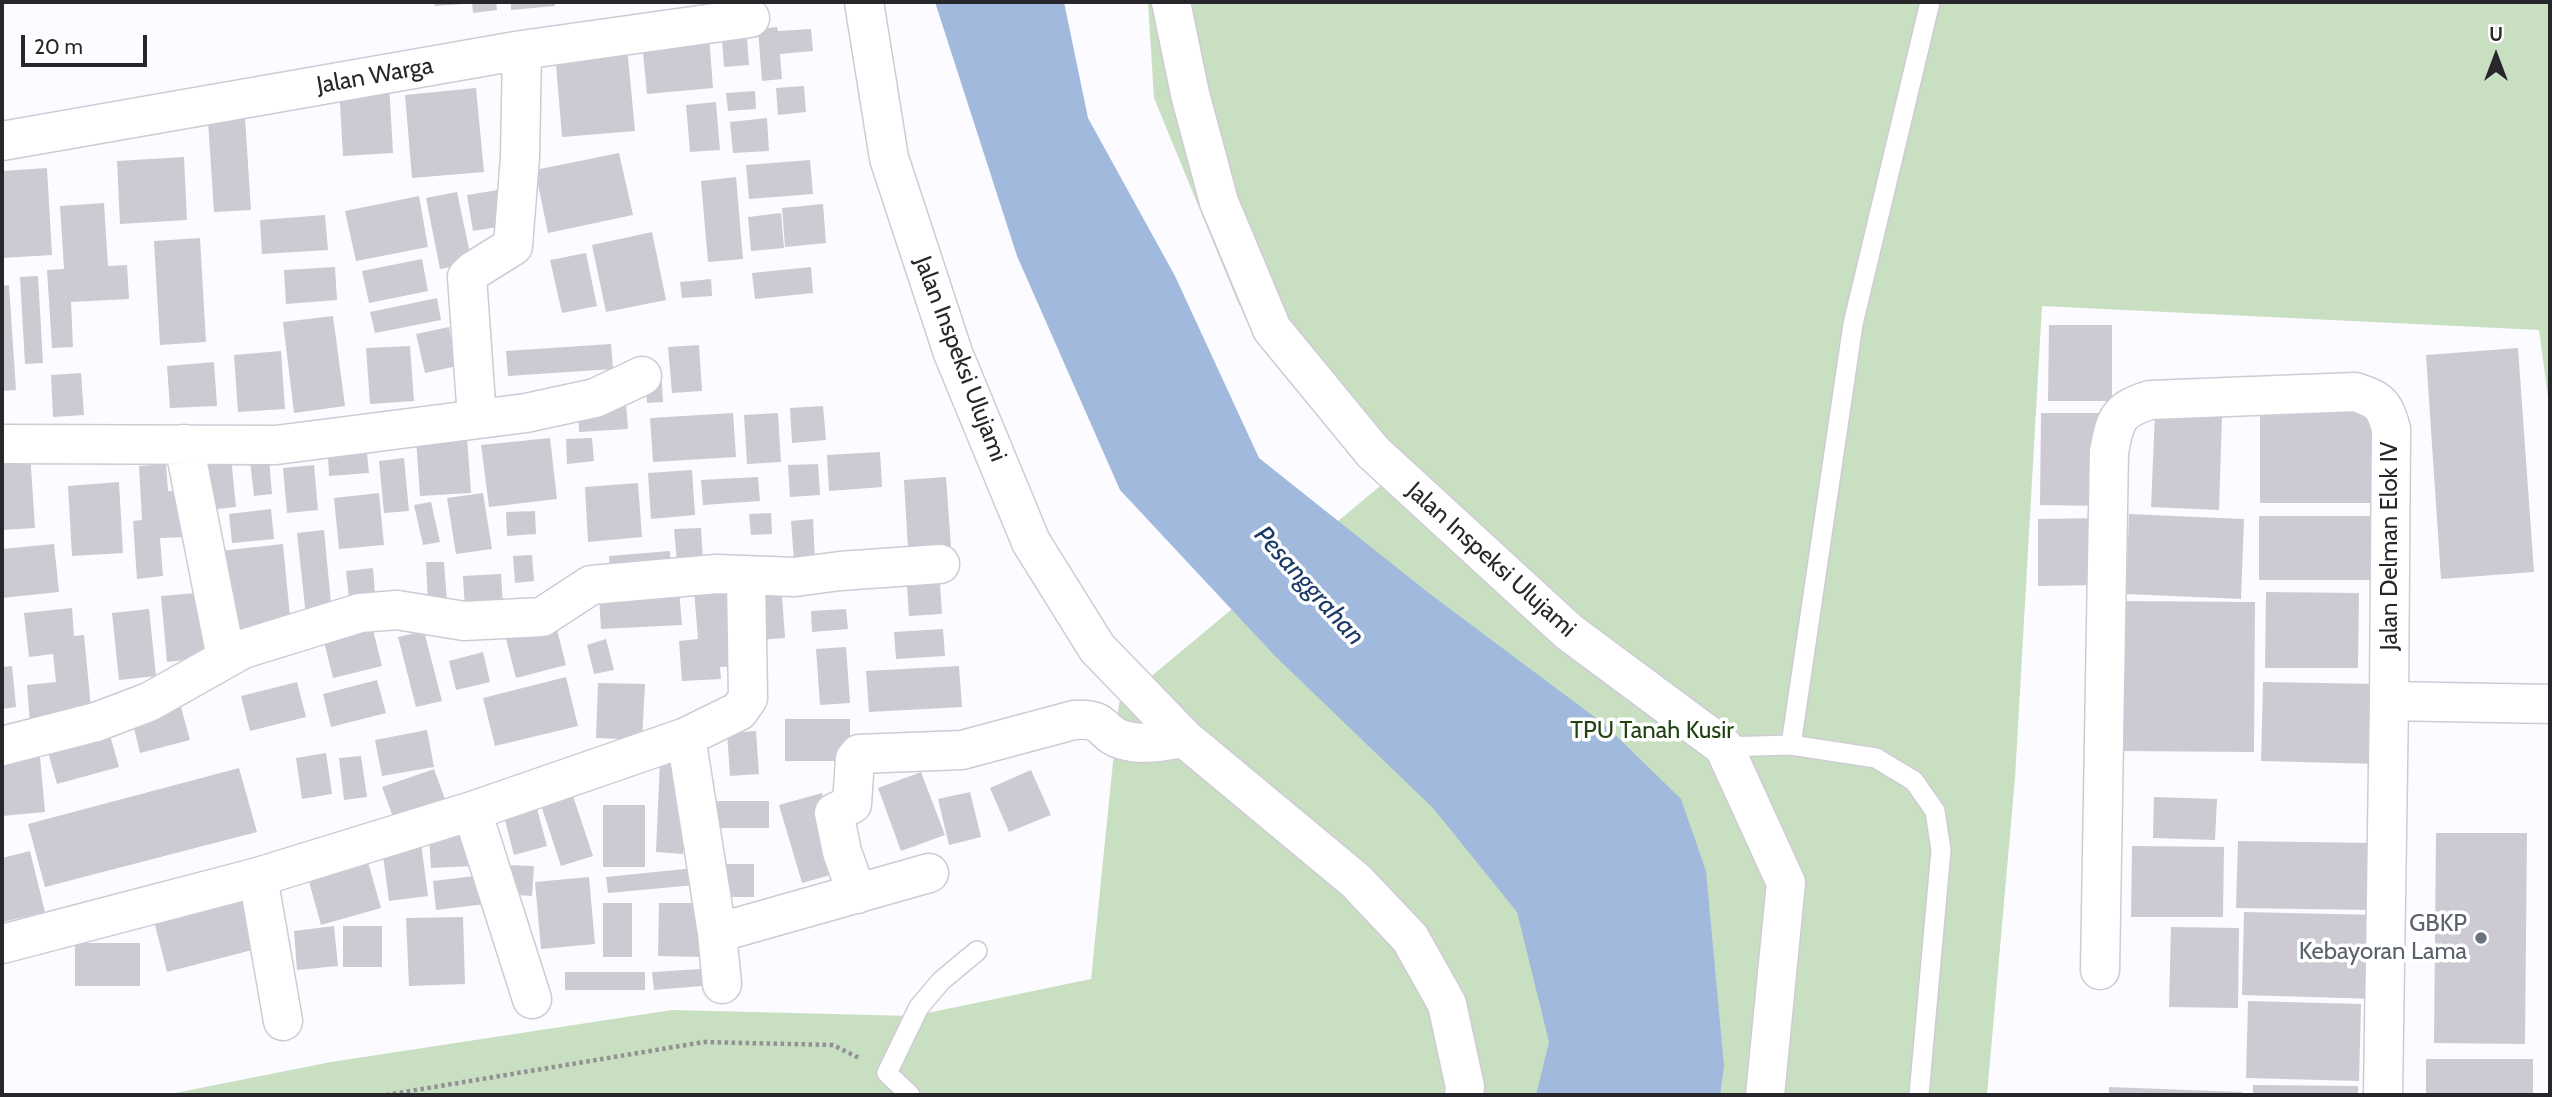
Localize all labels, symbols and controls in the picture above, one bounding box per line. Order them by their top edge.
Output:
scale bar [24,21,150,65]
north arrow [2461,21,2531,91]
text: U [2489,23,2503,46]
text: 20 m [34,34,83,59]
street label: Jalan Warga [315,52,435,100]
street label: Jalan Inspeksi Ulujami [908,252,1012,466]
street label: Jalan Delman Elok IV [2376,442,2404,650]
street label: Jalan Inspeksi Ulujami [1401,477,1581,643]
water label: Pesanggrahan [1247,520,1371,652]
park label: TPU Tanah Kusir [1570,717,1734,745]
place label: GBKP Kebayoran Lama [2299,910,2467,966]
marker: GBKP Kebayoran Lama [2473,930,2489,946]

